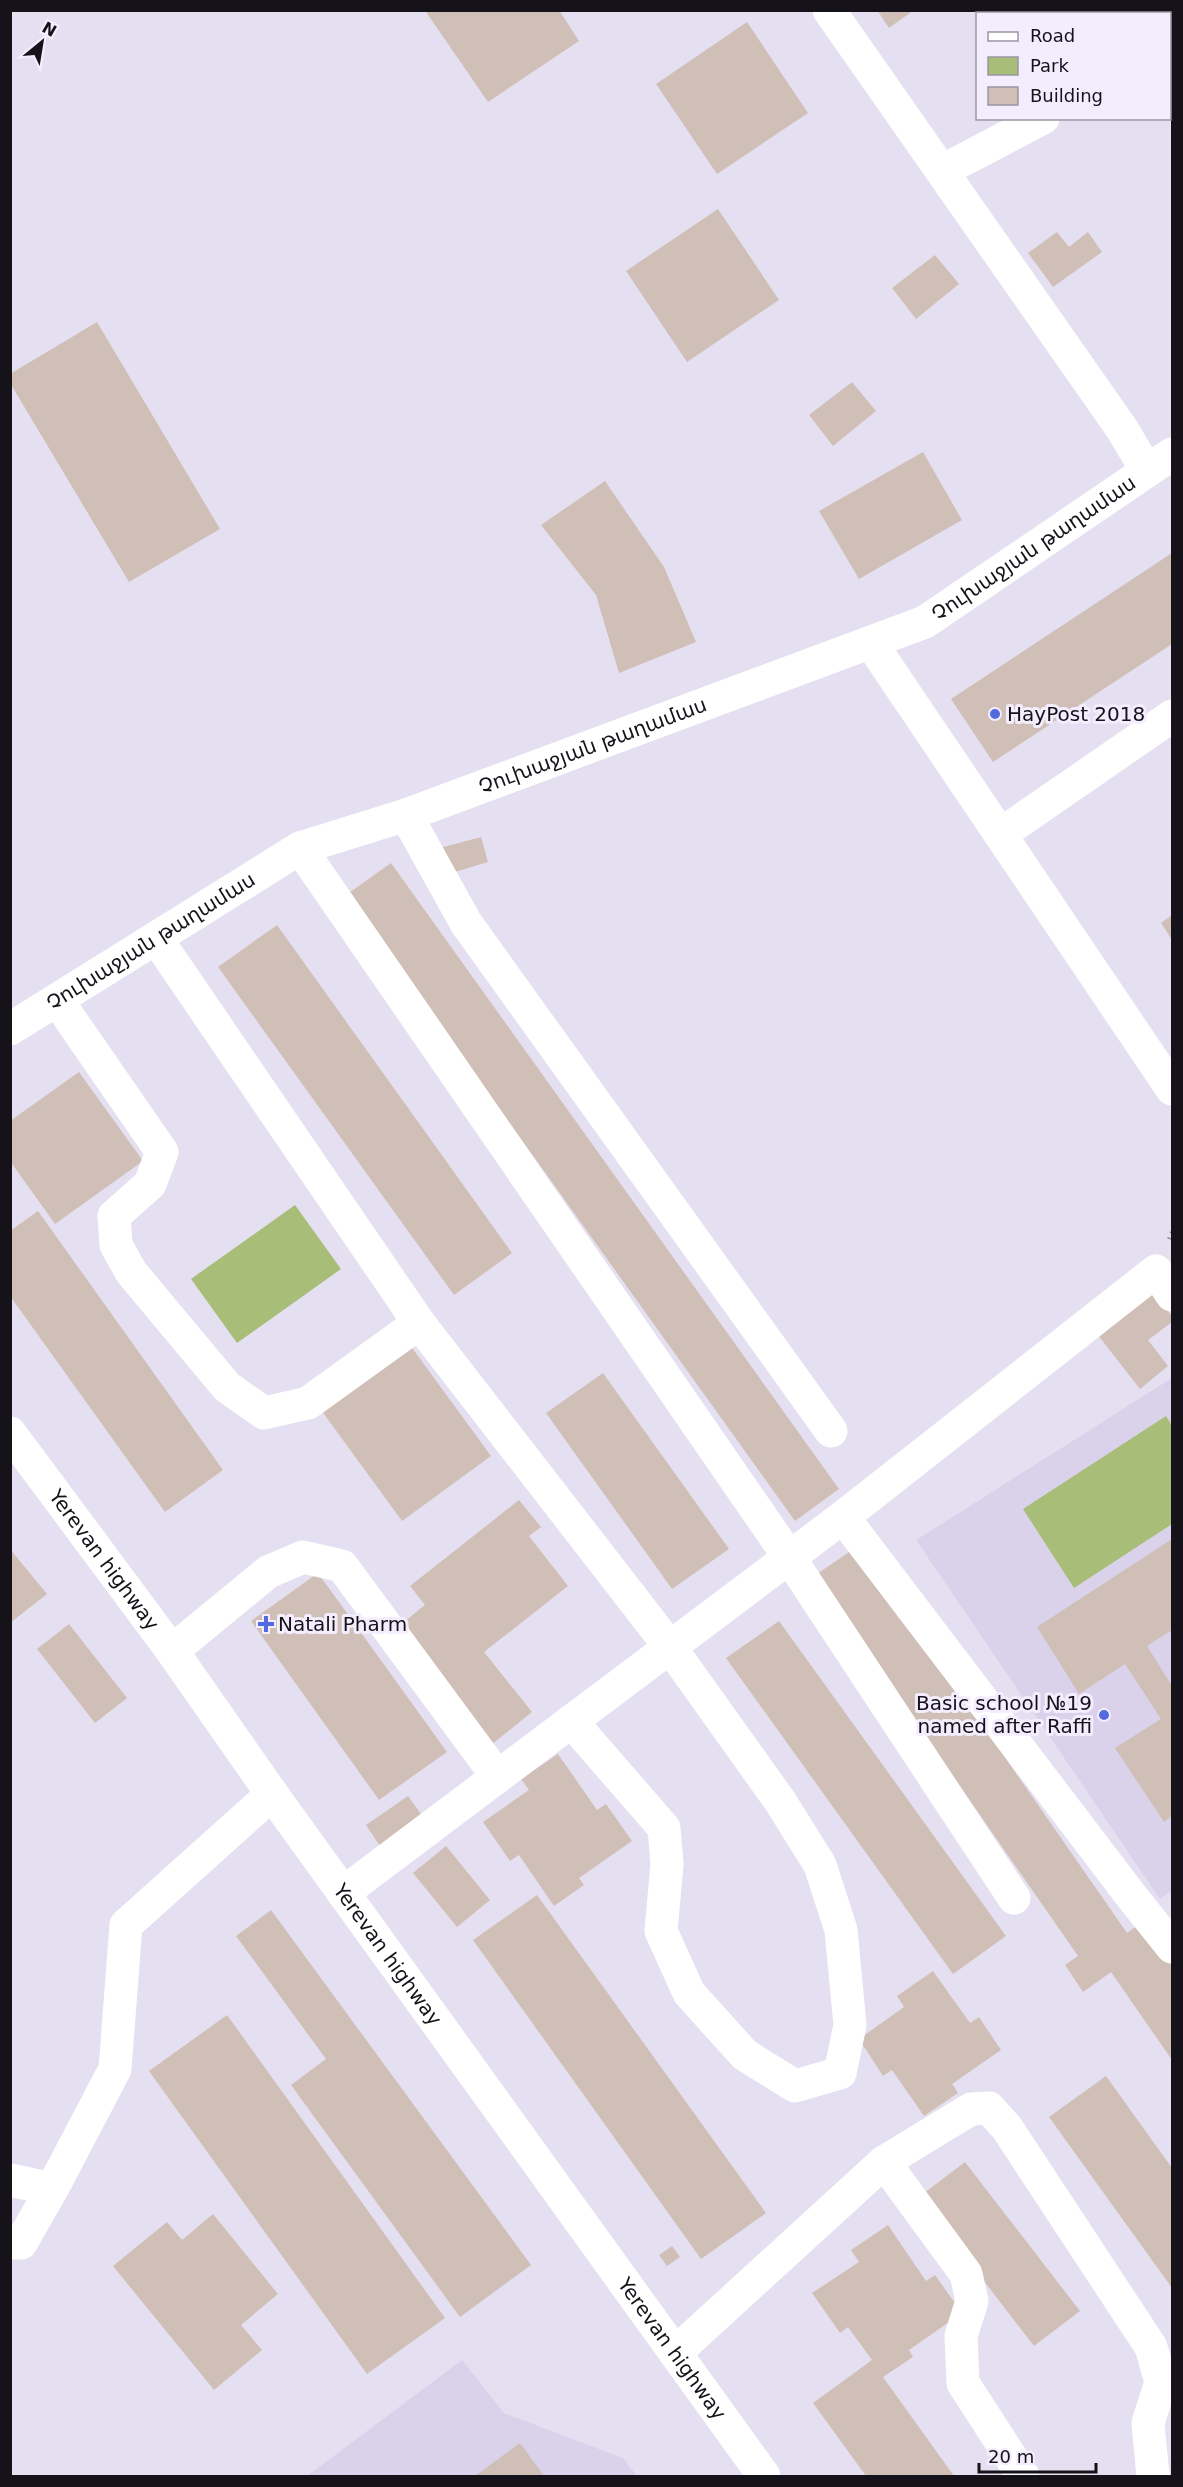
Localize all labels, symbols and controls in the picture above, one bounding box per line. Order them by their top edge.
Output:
north arrow [12,12,72,72]
legend [976,12,1171,120]
text: N [39,18,60,41]
text: Road [1030,25,1075,46]
text: Park [1030,55,1069,76]
text: Building [1030,85,1103,106]
street label: Չուխաջյան թաղամաս [927,470,1140,626]
street label: Չուխաջյան թաղամաս [475,692,710,799]
place label: HayPost 2018 [1007,702,1145,726]
marker: HayPost 2018 [988,707,1002,721]
street label: Չուխաջյան թաղամաս [42,867,259,1015]
street label: Yerevan highway [44,1484,164,1635]
place label: Natali Pharm [278,1612,407,1636]
marker: Natali Pharm [259,1617,273,1631]
place label: Basic school №19 named after Raffi [916,1691,1092,1738]
marker: Basic school №19 named after Raffi [1097,1708,1111,1722]
street label: Yerevan highway [328,1878,447,2030]
street label: Yerevan highway [612,2272,731,2424]
scale bar [979,2436,1096,2474]
text: 20 m [988,2446,1034,2467]

